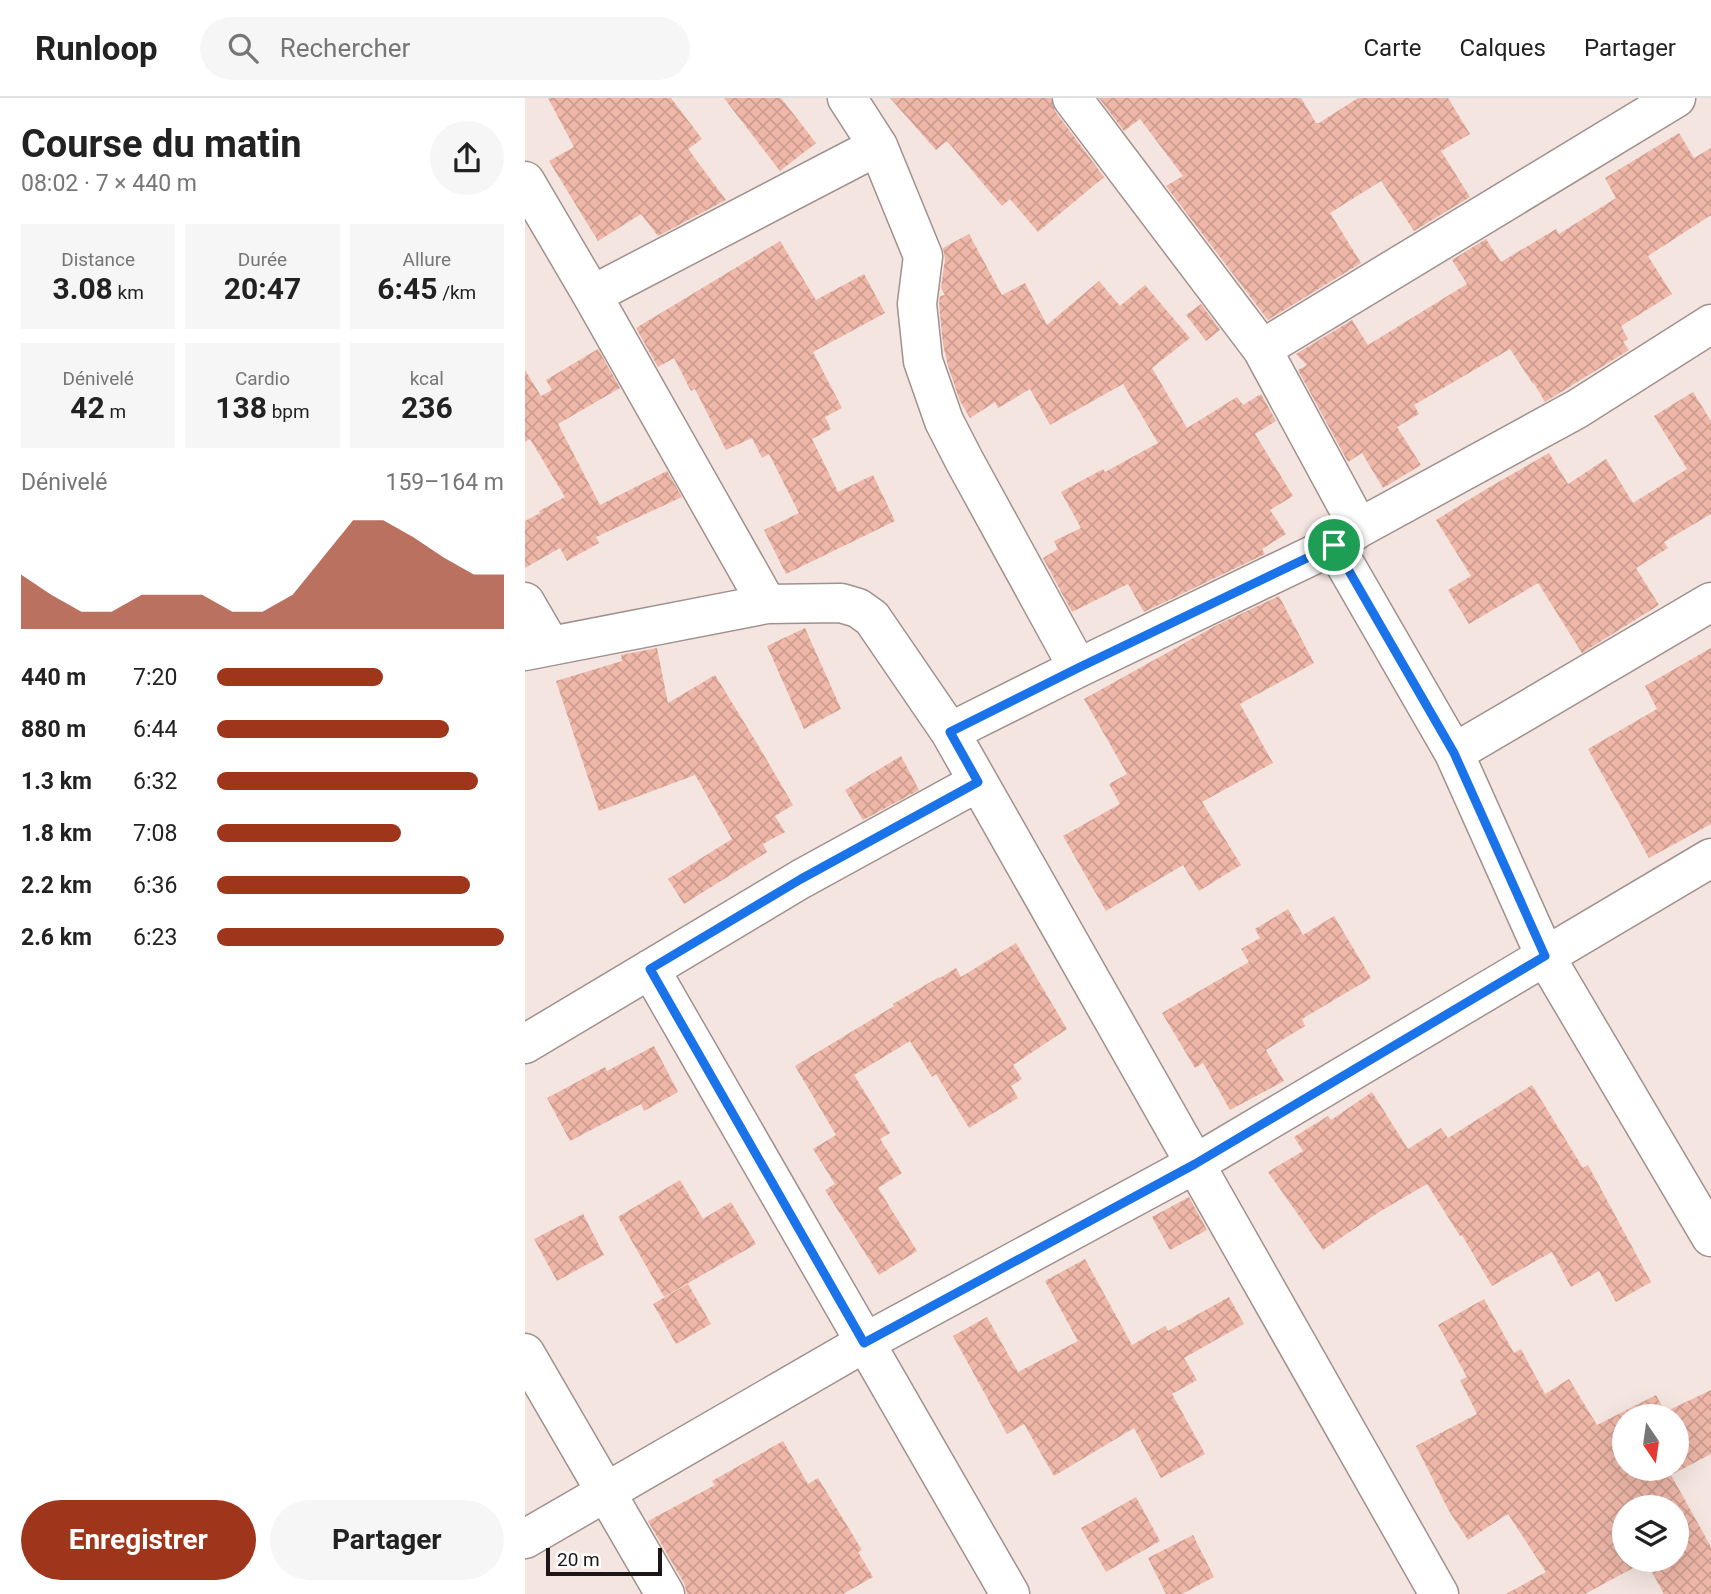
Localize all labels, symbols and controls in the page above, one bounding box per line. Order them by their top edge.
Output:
search box [200,17,690,80]
text: Runloop [35,29,158,68]
icon: search [224,29,262,67]
text: Rechercher [280,33,410,63]
text: Carte [1363,34,1421,62]
text: Calques [1459,34,1546,62]
text: Partager [1584,34,1676,62]
button: share [430,121,504,195]
text: Course du matin [21,122,302,166]
text: 08:02 · 7 × 440 m [21,170,197,197]
text: Distance [61,248,135,271]
text: Durée [238,248,287,271]
text: Allure [403,248,451,271]
text: 3.08 [52,271,113,306]
text: 20:47 [224,271,301,306]
text: 6:45 [377,271,437,306]
text: km [113,281,144,304]
text: /km [437,281,476,304]
text: Dénivelé [62,367,134,390]
text: Cardio [235,367,290,390]
text: kcal [410,367,444,390]
text: 42 [70,390,105,425]
text: 138 [215,390,267,425]
text: 236 [401,390,453,425]
text: m [105,400,126,423]
text: bpm [267,400,310,423]
text: Dénivelé [21,469,108,496]
text: 159–164 m [385,469,504,496]
pin [1304,515,1364,575]
icon: arrive [1315,526,1353,564]
text: 440 m [21,664,86,691]
text: 7:20 [133,664,177,691]
text: 880 m [21,716,86,743]
text: 6:44 [133,716,177,743]
text: 1.3 km [21,768,92,795]
text: 6:32 [133,768,177,795]
text: 1.8 km [21,820,92,847]
text: 7:08 [133,820,177,847]
text: 2.2 km [21,872,92,899]
text: 6:36 [133,872,177,899]
text: 2.6 km [21,924,92,951]
text: 6:23 [133,924,177,951]
north arrow [1612,1404,1689,1480]
map controls [1612,1404,1689,1572]
button: layers [1612,1495,1689,1572]
button: Enregistrer [21,1500,256,1580]
button: Partager [270,1500,504,1580]
scale bar [546,1545,661,1577]
text: 20 m [557,1548,600,1571]

